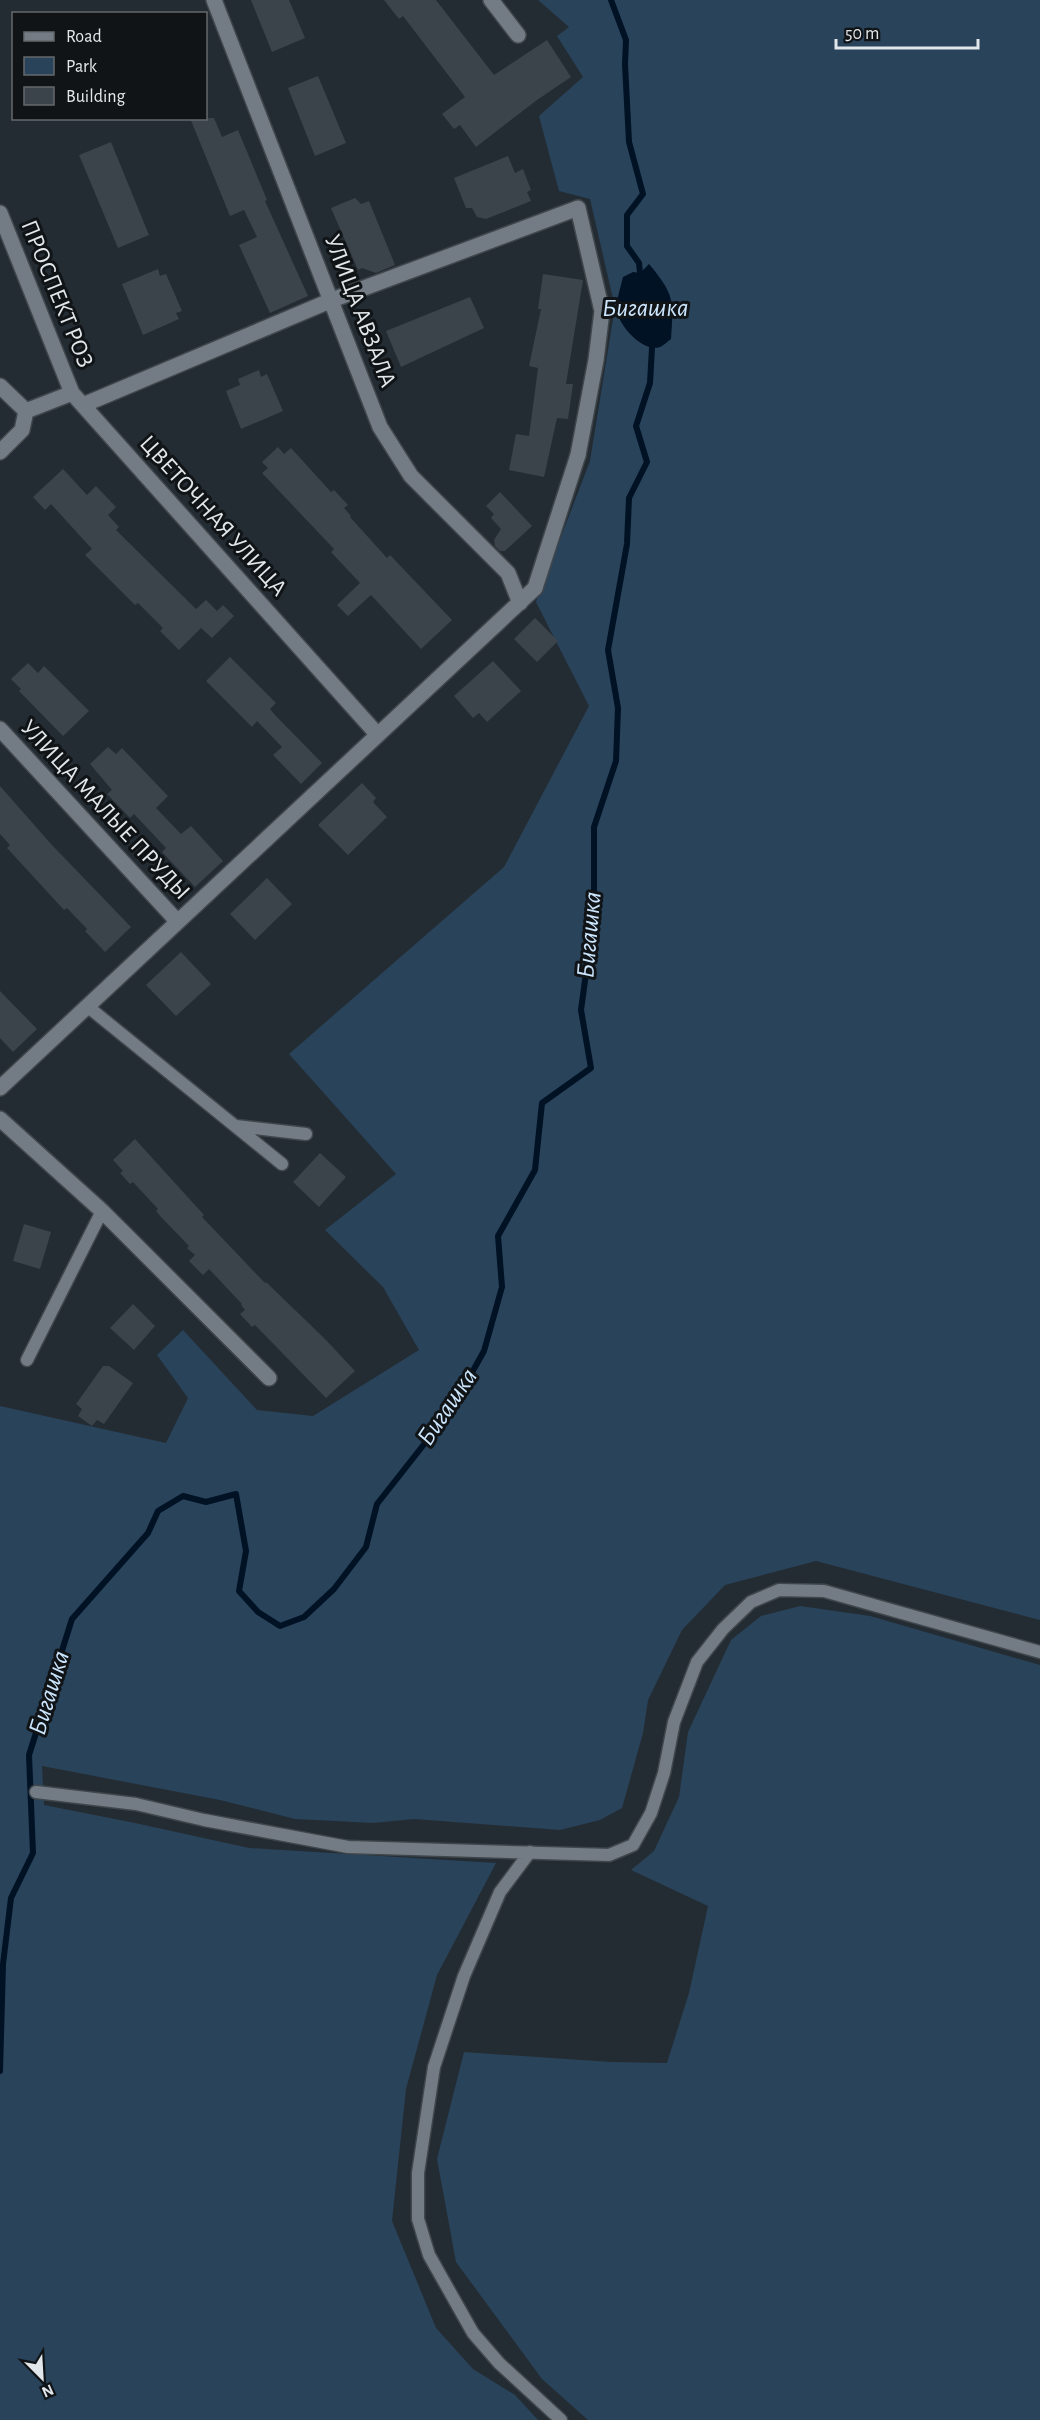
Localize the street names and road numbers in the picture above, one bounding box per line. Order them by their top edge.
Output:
street label: ПРОСПЕКТ РОЗ [16,217,98,371]
street label: УЛИЦА АВЗАЛА [320,231,400,391]
street label: ЦВЕТОЧНАЯ УЛИЦА [135,431,291,601]
street label: УЛИЦА МАЛЫЕ ПРУДЫ [16,715,194,905]

